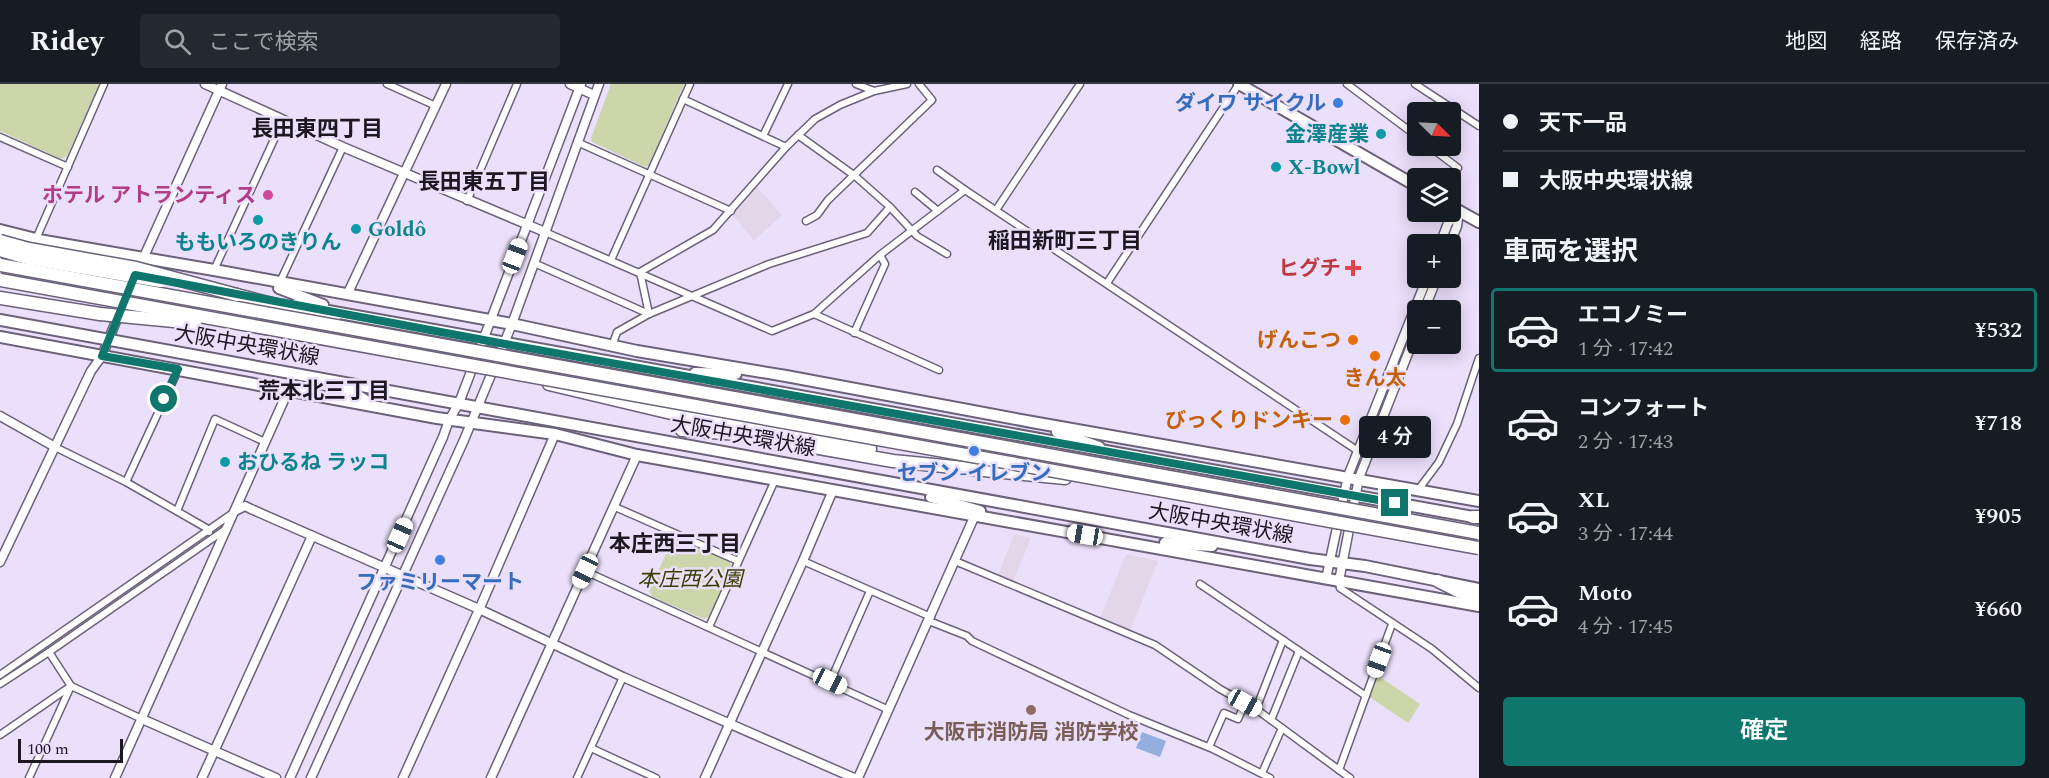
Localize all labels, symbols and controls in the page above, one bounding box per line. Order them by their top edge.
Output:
search box [140,14,560,68]
text: Ridey [30,20,104,63]
icon: search [161,25,194,58]
text: ここで検索 [209,26,319,59]
text: 地図 [1785,26,1827,58]
text: 経路 [1860,26,1902,58]
text: 保存済み [1935,26,2019,58]
place label: ダイワ サイクル [1175,88,1326,120]
marker: ダイワ サイクル [1331,96,1345,110]
north arrow [1407,102,1461,156]
map controls [1407,102,1461,354]
text: 天下一品 [1539,107,1627,140]
district label: 長田東四丁目 [251,113,383,146]
place label: 金澤産業 [1285,119,1369,151]
marker: 金澤産業 [1374,127,1388,141]
place label: X-Bowl [1288,152,1361,184]
marker: X-Bowl [1269,160,1283,174]
text: 大阪中央環状線 [1539,165,1693,198]
district label: 長田東五丁目 [418,166,550,199]
button: layers [1407,168,1461,222]
place label: ホテル アトランティス [42,180,256,212]
marker: ホテル アトランティス [261,188,275,202]
marker: ももいろのきりん [251,213,265,227]
place label: Goldô [368,214,426,246]
marker: Goldô [349,222,363,236]
district label: 稲田新町三丁目 [988,225,1142,258]
place label: ももいろのきりん [175,227,341,259]
text: 車両を選択 [1503,231,1638,273]
button: + [1407,234,1461,288]
car [500,236,530,276]
place label: ヒグチ [1278,253,1341,285]
marker: ヒグチ [1346,261,1360,275]
text: エコノミー [1578,299,1688,332]
button: − [1407,300,1461,354]
icon: car [1506,303,1560,357]
text: ¥532 [1975,314,2022,347]
street label: 大阪中央環状線 [172,317,322,375]
place label: げんこつ [1257,325,1341,357]
marker: げんこつ [1346,333,1360,347]
text: 1 分 · 17:42 [1578,334,1673,364]
marker: きん太 [1368,349,1382,363]
place label: きん太 [1344,363,1407,395]
district label: 荒本北三丁目 [258,375,390,408]
route start [150,385,177,412]
text: コンフォート [1578,392,1709,425]
icon: car [1506,396,1560,450]
place label: びっくりドンキー [1165,405,1333,437]
text: ¥718 [1975,407,2022,440]
street label: 大阪中央環状線 [668,408,818,466]
marker: びっくりドンキー [1338,413,1352,427]
callout: 4 分 [1359,416,1431,458]
text: 4 分 [1377,422,1413,452]
text: 2 分 · 17:43 [1578,427,1673,457]
marker: セブン-イレブン [967,444,981,458]
place label: おひるね ラッコ [237,447,389,479]
marker: おひるね ラッコ [218,455,232,469]
place label: セブン-イレブン [897,458,1051,490]
text: XL [1578,484,1609,517]
route end [1381,489,1408,516]
icon: car [1506,489,1560,543]
street label: 大阪中央環状線 [1146,495,1296,553]
text: ¥905 [1975,500,2022,533]
car [384,515,416,555]
text: 3 分 · 17:44 [1578,519,1673,549]
car [1066,523,1104,547]
district label: 本庄西三丁目 [609,528,741,561]
car [569,551,601,591]
marker: ファミリーマート [433,553,447,567]
park label: 本庄西公園 [638,564,745,596]
place label: ファミリーマート [356,567,524,599]
text: Moto [1578,577,1632,610]
icon: car [1506,582,1560,636]
text: ¥660 [1975,593,2022,626]
text: 4 分 · 17:45 [1578,612,1673,642]
car [1364,640,1394,680]
car [810,665,850,697]
car [1225,686,1265,720]
button: 確定 [1503,697,2025,766]
marker: 大阪市消防局 消防学校 [1024,703,1038,717]
place label: 大阪市消防局 消防学校 [923,717,1139,749]
scale bar [18,736,123,764]
text: 100 m [27,737,69,761]

